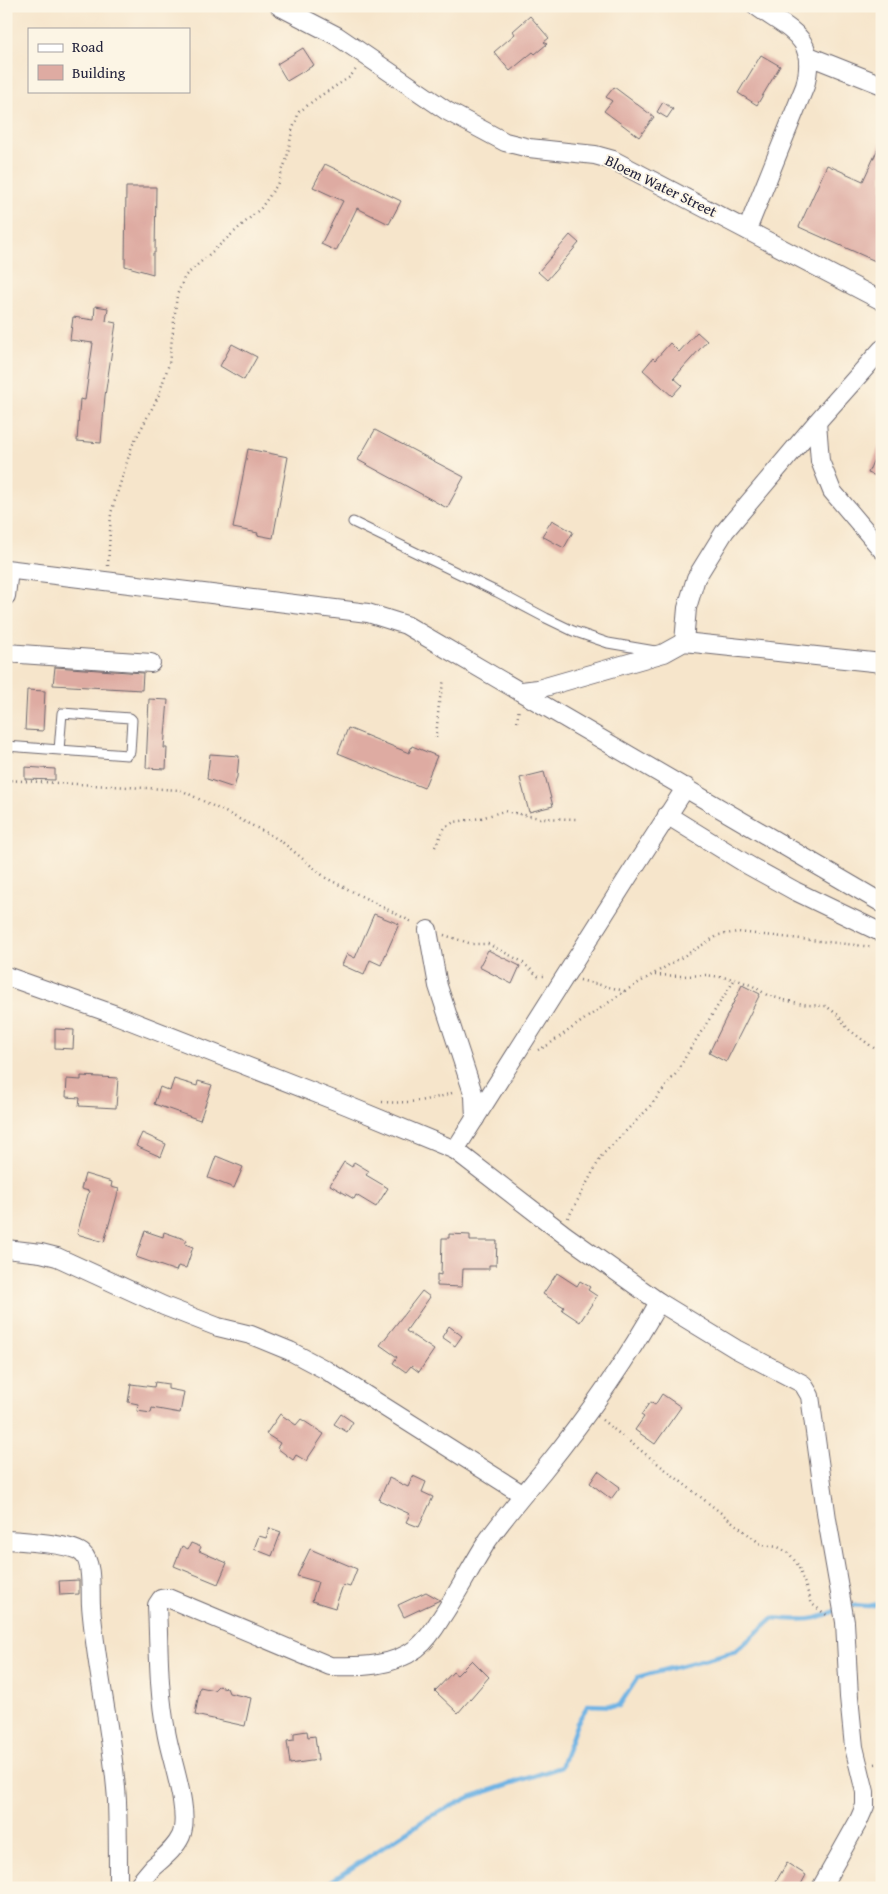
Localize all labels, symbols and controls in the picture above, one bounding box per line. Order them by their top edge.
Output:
legend [28,28,190,92]
text: Road [72,36,103,57]
text: Building [72,62,126,83]
street label: Bloem Water Street [602,149,721,222]

